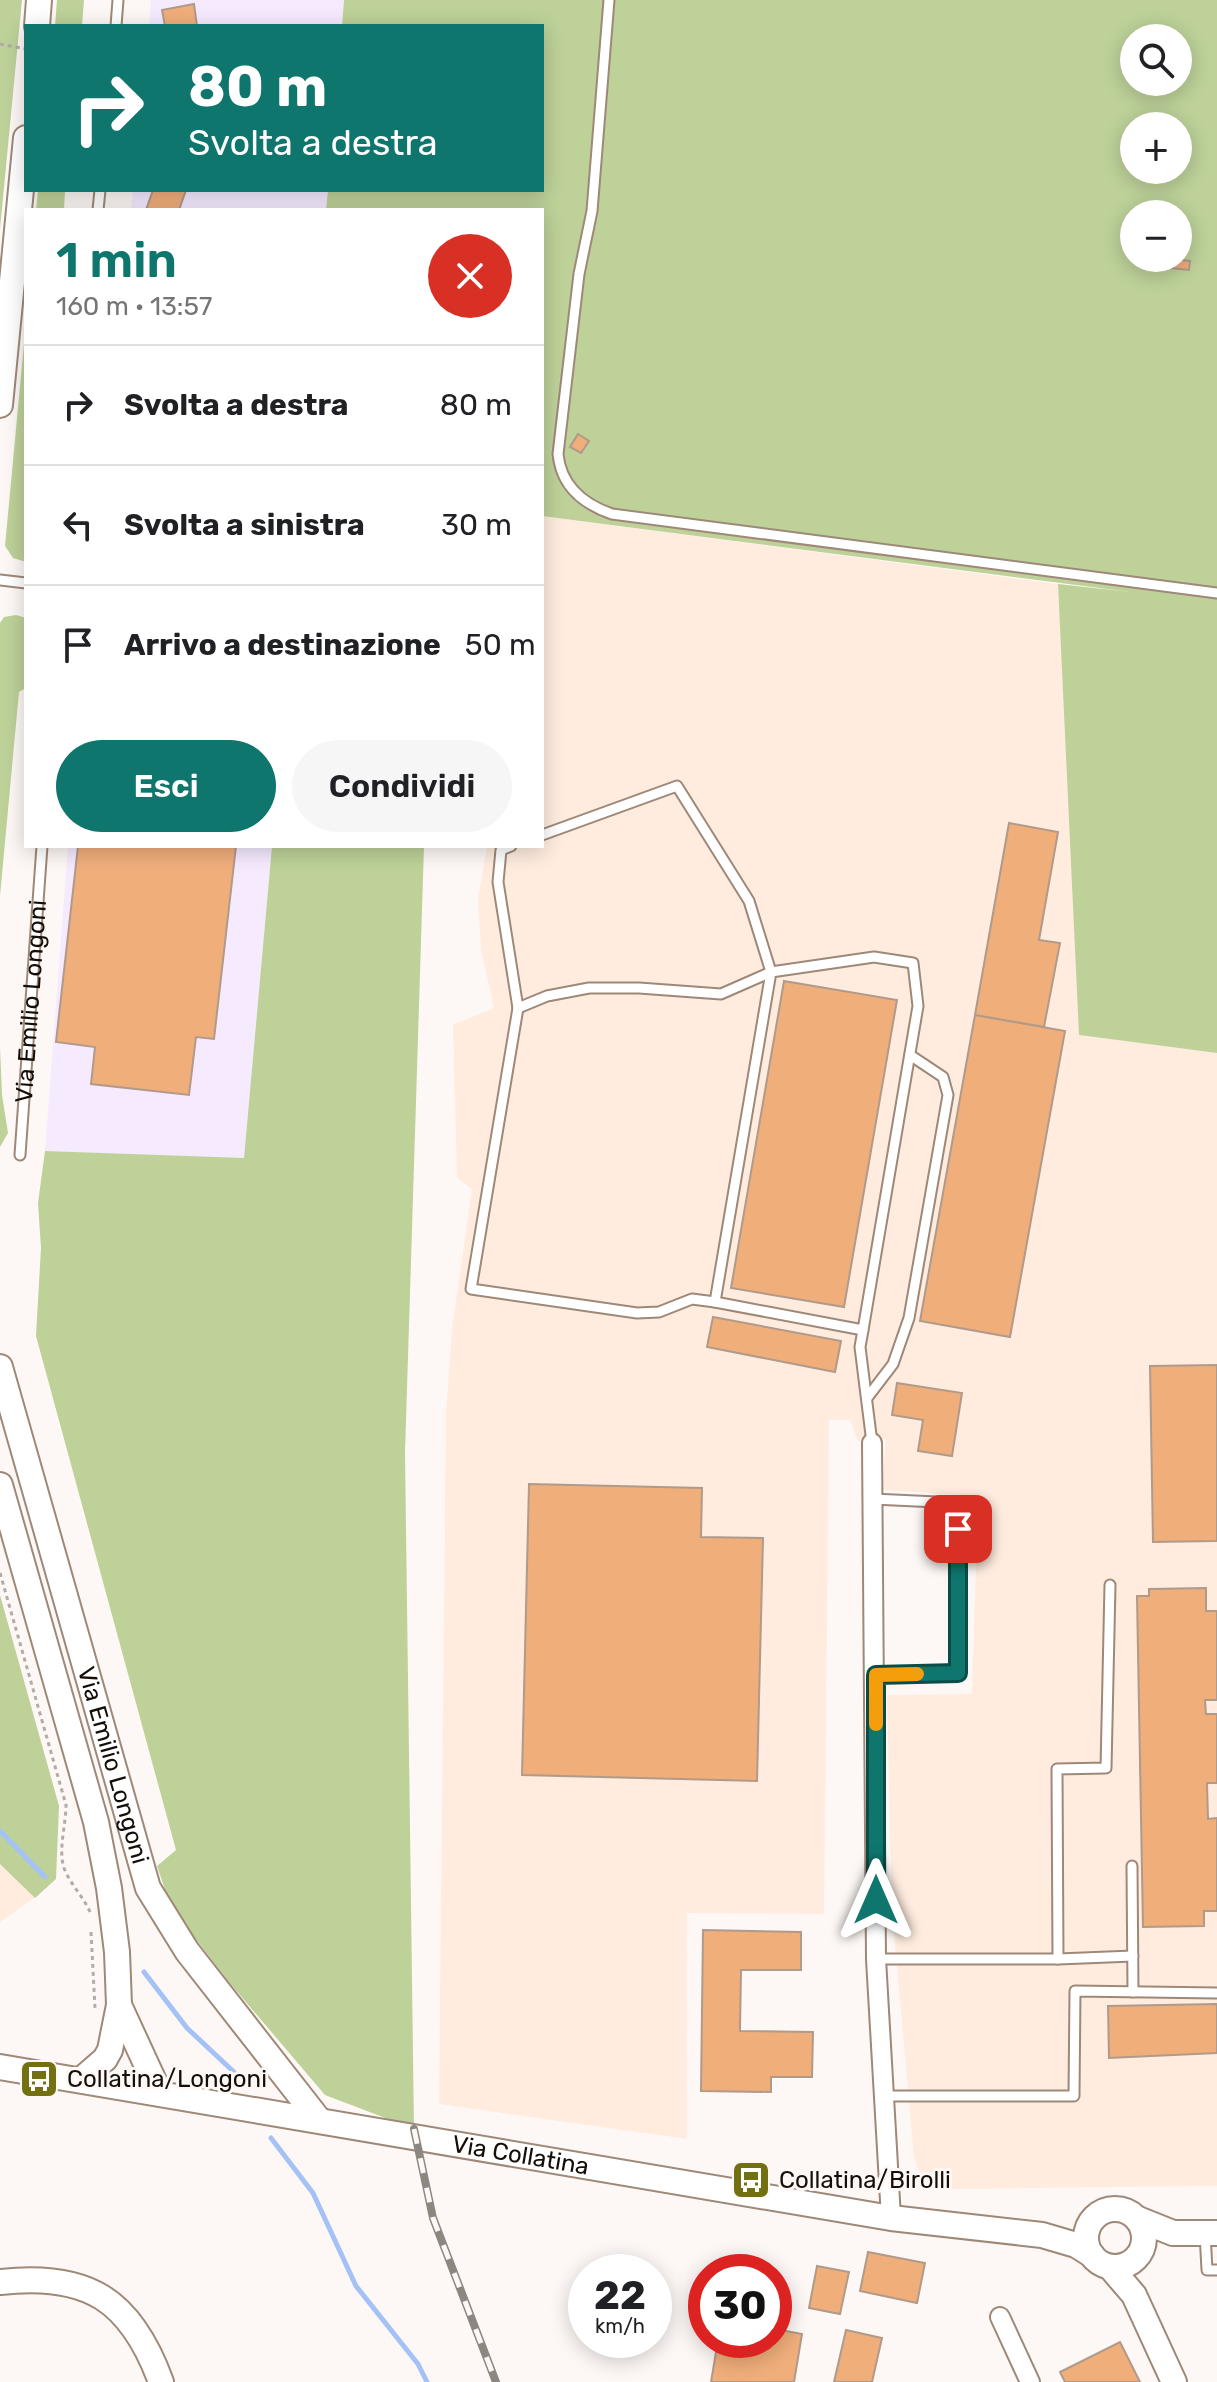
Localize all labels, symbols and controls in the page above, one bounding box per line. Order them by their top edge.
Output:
map controls [1120,24,1192,272]
button: search [1120,24,1192,96]
text: 80 m [188,54,327,120]
icon: right [56,56,160,160]
button: + [1120,112,1192,184]
text: Svolta a destra [188,121,438,164]
button: − [1120,200,1192,272]
text: 1 min [56,232,177,289]
button: close [428,234,512,318]
text: 160 m · 13:57 [56,291,212,322]
icon: right [56,383,100,427]
text: Svolta a destra [124,387,349,423]
text: 80 m [440,387,512,423]
icon: left [56,503,100,547]
text: Svolta a sinistra [124,507,365,543]
text: 30 m [441,507,512,543]
icon: arrive [56,623,100,667]
text: Arrivo a destinazione [124,627,441,663]
text: 50 m [465,627,536,663]
button: Esci [56,740,276,832]
button: Condividi [292,740,512,832]
street label: Via Emilio Longoni [10,899,52,1104]
pin [924,1495,992,1563]
icon: arrive [936,1507,980,1551]
street label: Via Emilio Longoni [72,1663,154,1867]
position arrow [834,1858,918,1942]
bus stop icon: Collatina/Longoni [18,2058,60,2100]
place label: Collatina/Longoni [67,2065,267,2093]
street label: Via Collatina [450,2130,591,2181]
bus stop icon: Collatina/Birolli [730,2159,772,2201]
place label: Collatina/Birolli [779,2166,951,2194]
speed limit sign: 30 [688,2254,792,2358]
text: 22 [594,2272,646,2319]
text: km/h [595,2314,645,2338]

